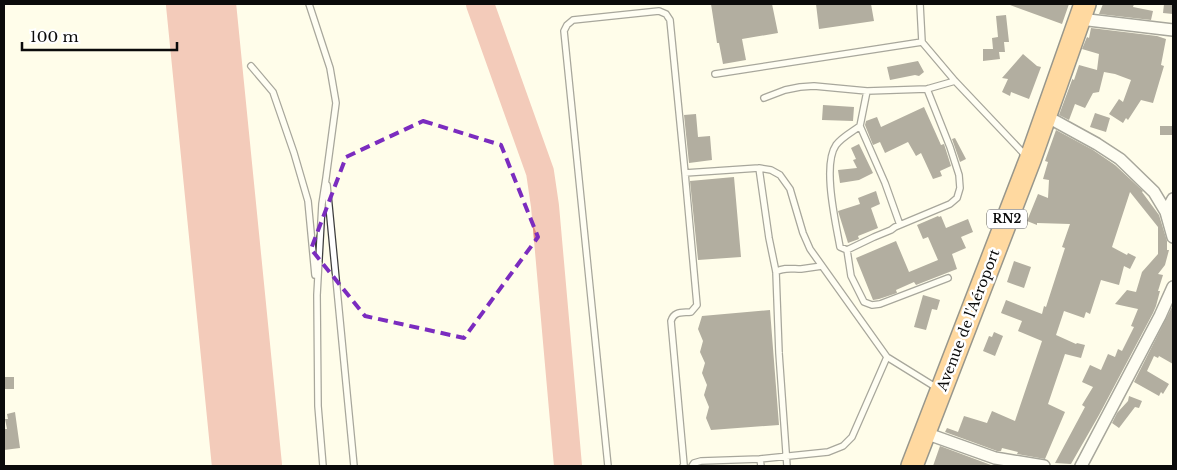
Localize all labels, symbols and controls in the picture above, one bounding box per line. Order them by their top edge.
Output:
scale bar [22,20,178,52]
text: 100 m [30,27,79,46]
road number: RN2 [987,210,1027,228]
street label: Avenue de l'Aéroport [932,246,1004,394]

